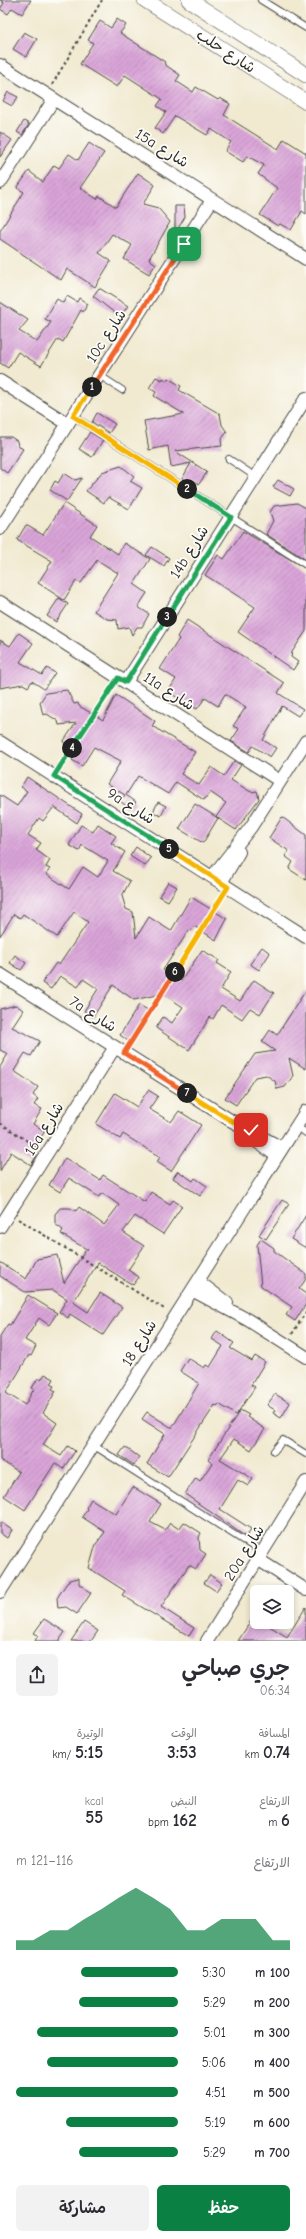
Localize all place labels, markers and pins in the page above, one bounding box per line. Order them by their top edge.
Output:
pin [167,227,201,261]
pin: 1 [82,377,102,397]
pin: 2 [177,479,197,499]
pin: 3 [157,607,177,627]
pin: 4 [62,738,82,758]
pin: 5 [159,839,179,859]
pin: 6 [165,962,185,982]
pin: 7 [177,1083,197,1103]
pin [234,1113,268,1147]

